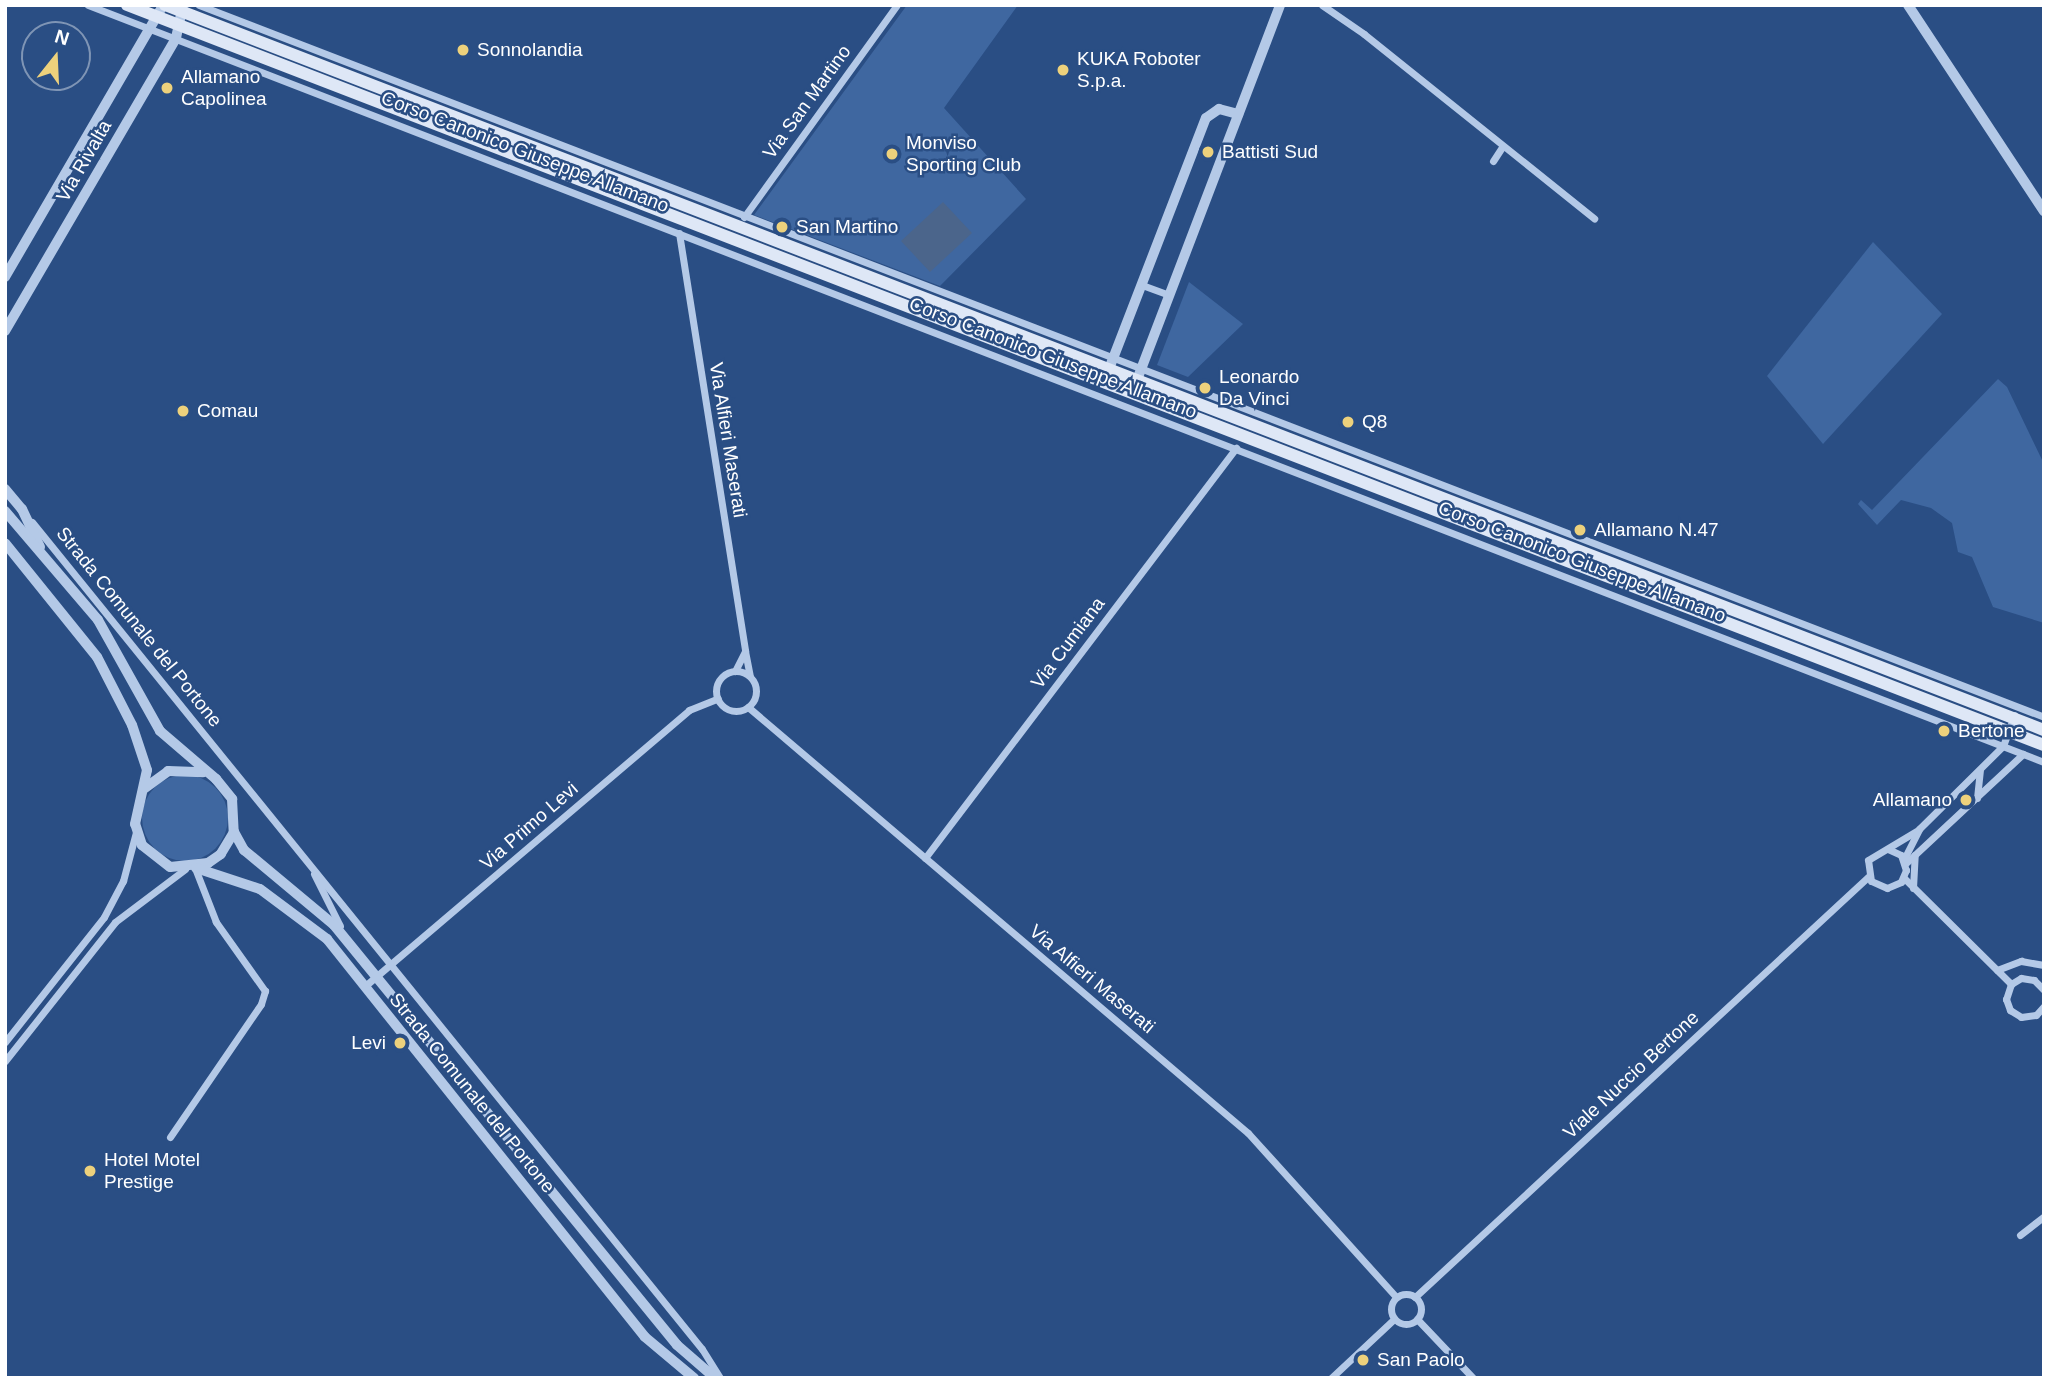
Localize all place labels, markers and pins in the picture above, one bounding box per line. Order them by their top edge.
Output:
place label: Sonnolandia [477,39,583,61]
marker: Sonnolandia [455,42,471,58]
place label: KUKA Roboter S.p.a. [1077,48,1202,92]
marker: KUKA Roboter S.p.a. [1055,62,1071,78]
place label: Allamano Capolinea [181,66,267,110]
marker: Allamano Capolinea [159,80,175,96]
place label: Monviso Sporting Club [906,132,1021,176]
place label: Battisti Sud [1222,141,1318,163]
marker: Battisti Sud [1200,144,1216,160]
marker: Monviso Sporting Club [884,146,900,162]
place label: San Martino [796,216,898,238]
marker: San Martino [774,219,790,235]
place label: Leonardo Da Vinci [1219,366,1299,410]
marker: Leonardo Da Vinci [1197,380,1213,396]
place label: Comau [197,400,258,422]
marker: Comau [175,403,191,419]
place label: Q8 [1362,411,1387,433]
marker: Q8 [1340,414,1356,430]
place label: Allamano N.47 [1594,519,1719,541]
marker: Allamano N.47 [1572,522,1588,538]
place label: Bertone [1958,720,2025,742]
marker: Bertone [1936,723,1952,739]
place label: Allamano [1873,789,1952,811]
marker: Allamano [1958,792,1974,808]
place label: Levi [351,1032,386,1054]
marker: Levi [392,1035,408,1051]
place label: Hotel Motel Prestige [104,1149,200,1193]
marker: Hotel Motel Prestige [82,1163,98,1179]
place label: San Paolo [1377,1349,1465,1371]
marker: San Paolo [1355,1352,1371,1368]

